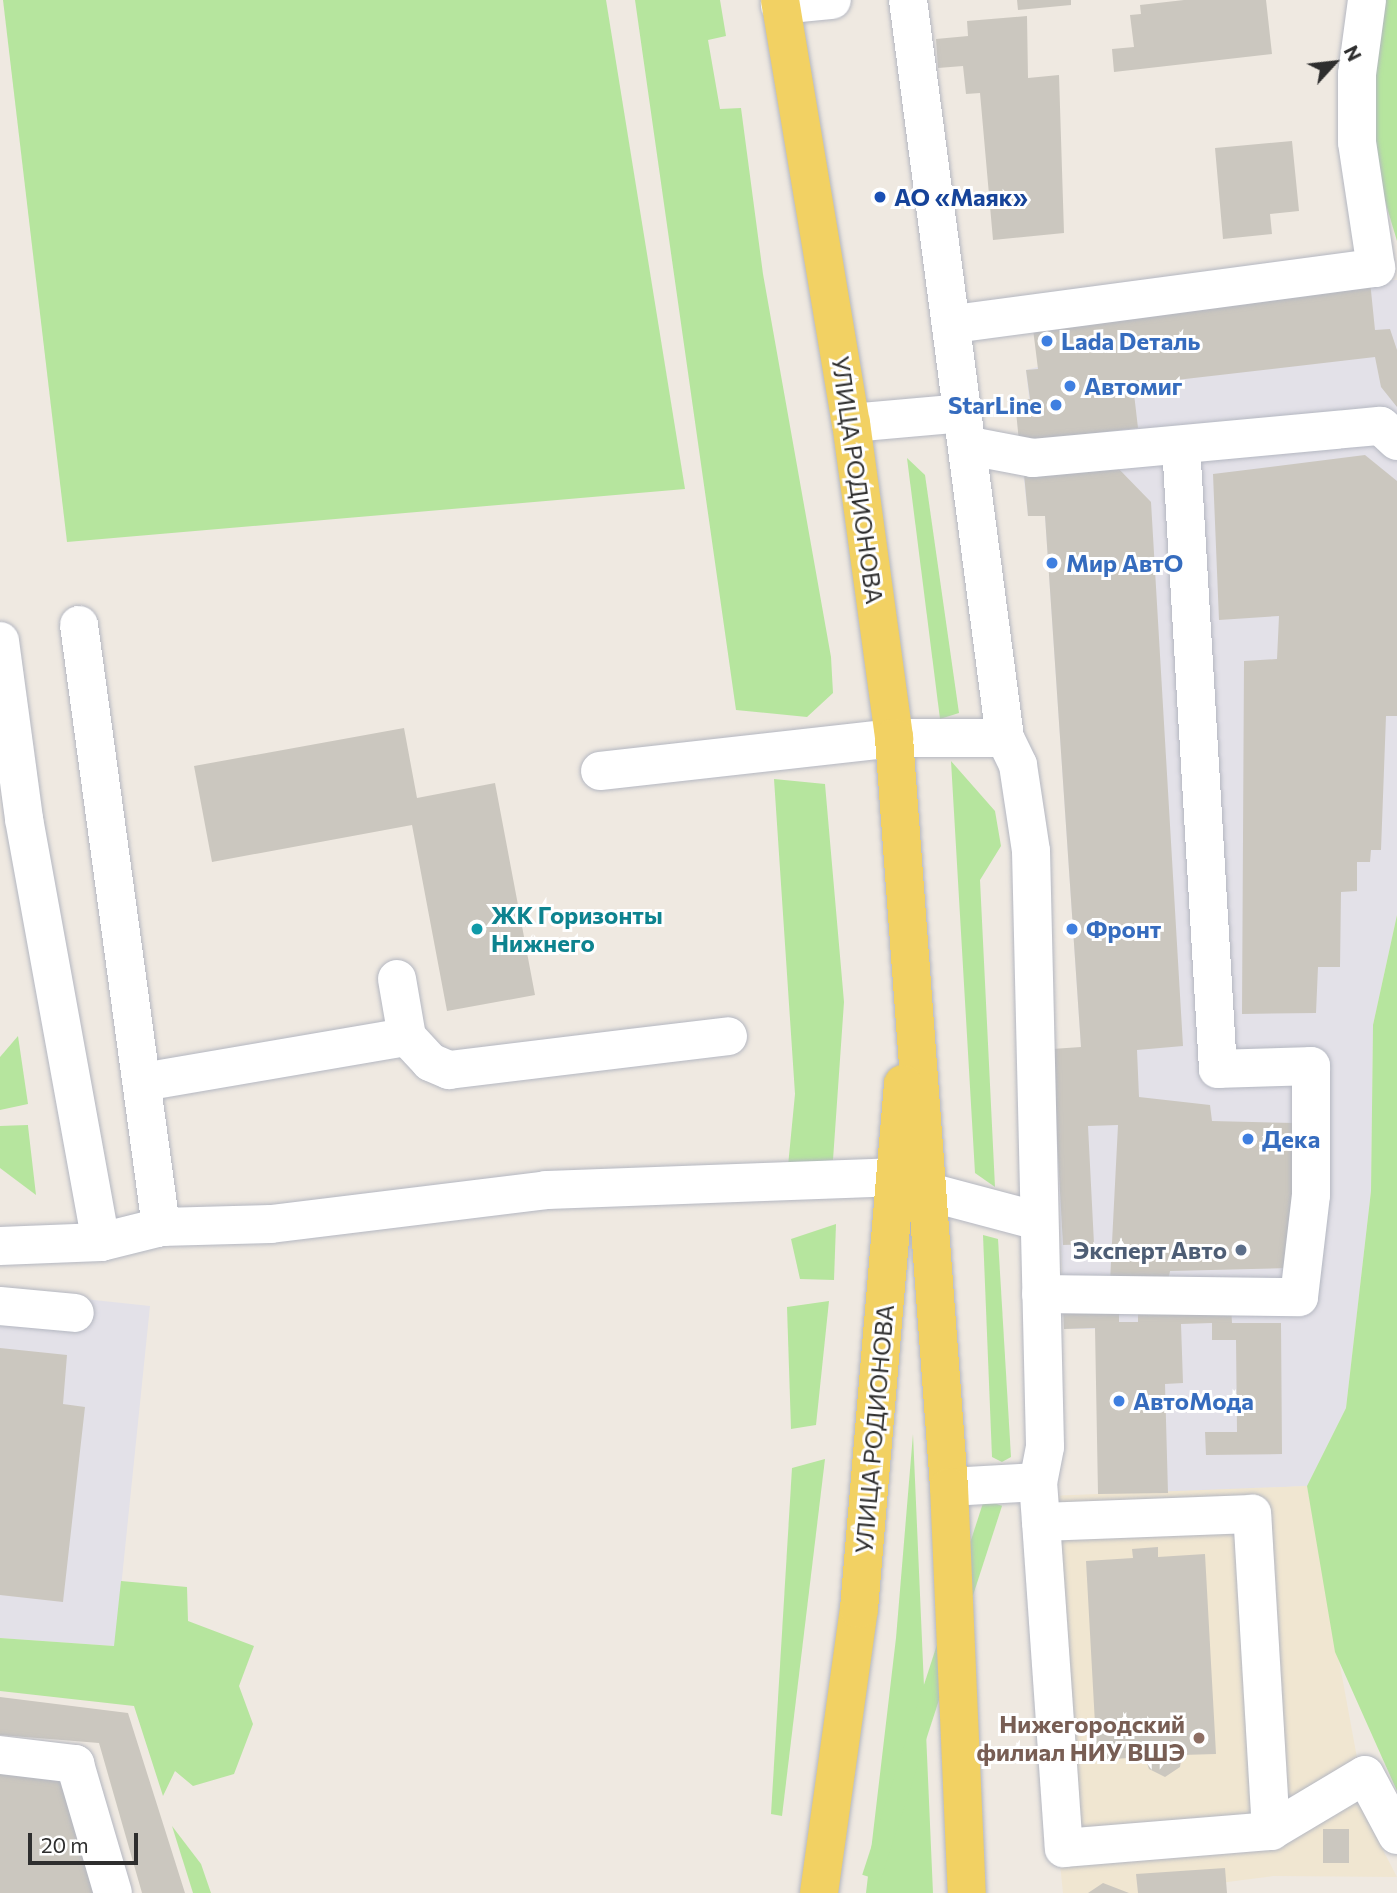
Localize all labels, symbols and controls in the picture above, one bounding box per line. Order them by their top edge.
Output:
north arrow [1299,28,1369,98]
text: N [1340,42,1367,65]
place label: АО «Маяк» [894,183,1028,211]
marker: АО «Маяк» [872,189,888,205]
place label: Lada Dеталь [1061,327,1200,355]
marker: Lada Dеталь [1039,333,1055,349]
street label: УЛИЦА РОДИОНОВА [826,354,890,606]
place label: Автомиг [1084,372,1182,400]
marker: Автомиг [1062,378,1078,394]
place label: StarLine [948,391,1042,419]
marker: StarLine [1048,397,1064,413]
place label: Мир АвтО [1066,549,1183,577]
marker: Мир АвтО [1044,555,1060,571]
place label: ЖК Горизонты Нижнего [491,901,663,957]
place label: Фронт [1086,915,1161,943]
marker: ЖК Горизонты Нижнего [469,921,485,937]
marker: Фронт [1064,921,1080,937]
place label: Дека [1262,1125,1320,1153]
marker: Дека [1240,1131,1256,1147]
place label: Эксперт Авто [1073,1236,1227,1264]
marker: Эксперт Авто [1233,1242,1249,1258]
street label: УЛИЦА РОДИОНОВА [849,1303,899,1555]
place label: АвтоМода [1133,1387,1254,1415]
marker: АвтоМода [1111,1393,1127,1409]
place label: Нижегородский филиал НИУ ВШЭ [977,1710,1185,1766]
marker: Нижегородский филиал НИУ ВШЭ [1191,1730,1207,1746]
scale bar [32,1820,142,1864]
text: 20 m [41,1832,89,1857]

